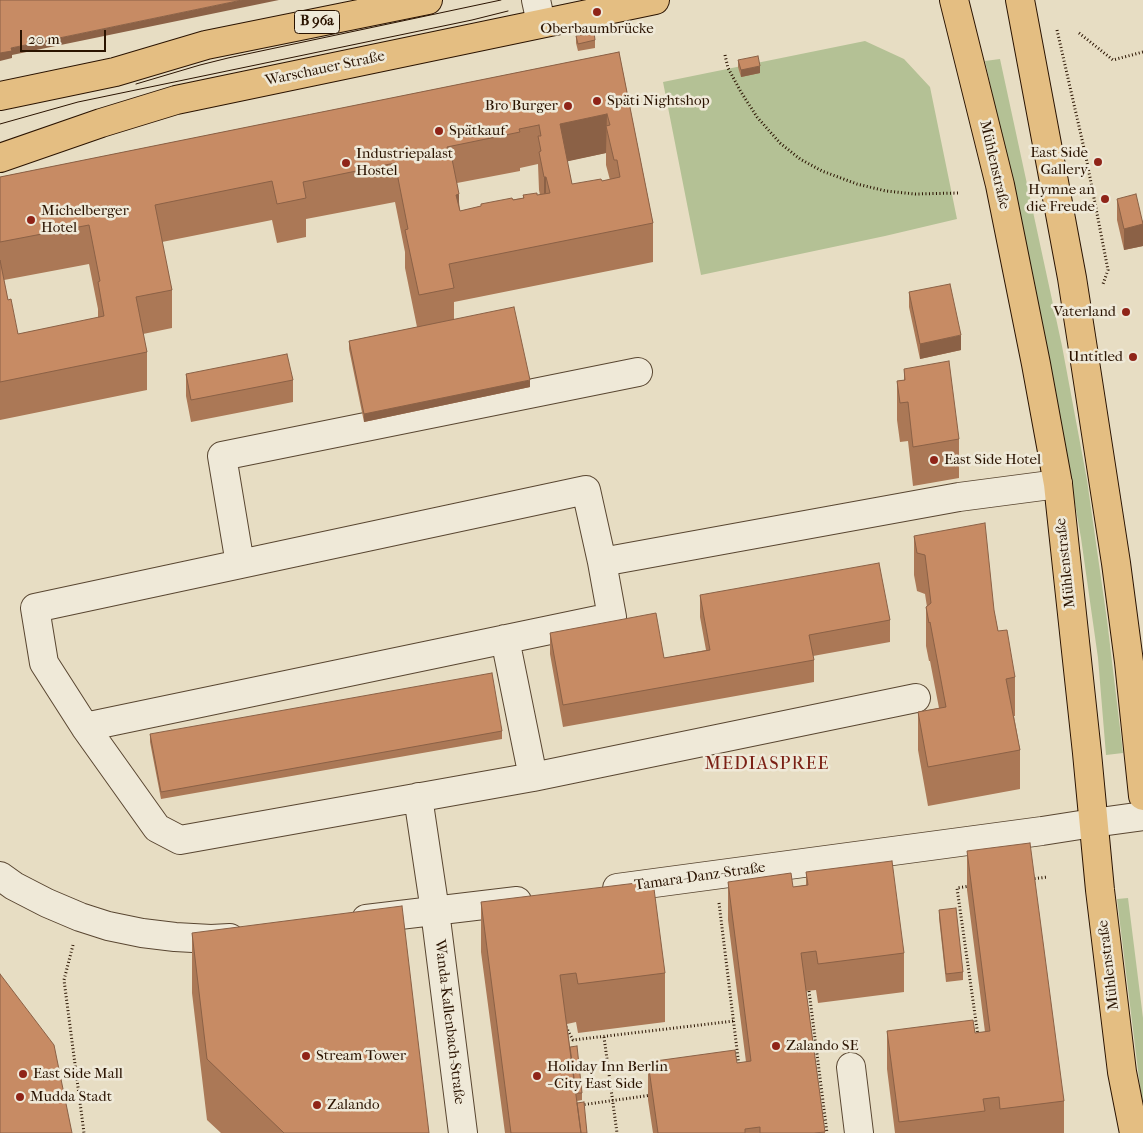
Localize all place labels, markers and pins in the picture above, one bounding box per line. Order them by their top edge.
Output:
marker: Oberbaumbrücke [591,6,603,18]
place label: Oberbaumbrücke [540,20,654,38]
place label: Späti Nightshop [607,92,710,110]
marker: Späti Nightshop [591,95,603,107]
place label: Bro Burger [485,97,558,115]
marker: Bro Burger [562,100,574,112]
place label: Spätkauf [449,122,505,140]
marker: Spätkauf [433,125,445,137]
place label: East Side Gallery [1030,144,1088,179]
place label: Industriepalast Hostel [356,145,453,180]
marker: East Side Gallery [1092,156,1104,168]
marker: Industriepalast Hostel [340,157,352,169]
place label: Hymne an die Freude [1026,181,1095,216]
marker: Hymne an die Freude [1099,193,1111,205]
place label: Michelberger Hotel [41,202,129,237]
marker: Michelberger Hotel [25,214,37,226]
place label: Vaterland [1053,303,1116,321]
marker: Vaterland [1120,306,1132,318]
place label: Untitled [1068,348,1123,366]
marker: Untitled [1127,351,1139,363]
place label: East Side Hotel [944,451,1041,469]
marker: East Side Hotel [928,454,940,466]
place label: Zalando SE [786,1037,859,1055]
marker: Zalando SE [770,1040,782,1052]
place label: Stream Tower [316,1047,406,1065]
marker: Stream Tower [300,1050,312,1062]
place label: Holiday Inn Berlin - City East Side [547,1058,668,1093]
place label: East Side Mall [33,1065,123,1083]
marker: East Side Mall [17,1068,29,1080]
marker: Holiday Inn Berlin - City East Side [531,1070,543,1082]
place label: Mudda Stadt [30,1088,112,1106]
marker: Mudda Stadt [14,1091,26,1103]
place label: Zalando [327,1096,380,1114]
marker: Zalando [311,1099,323,1111]

